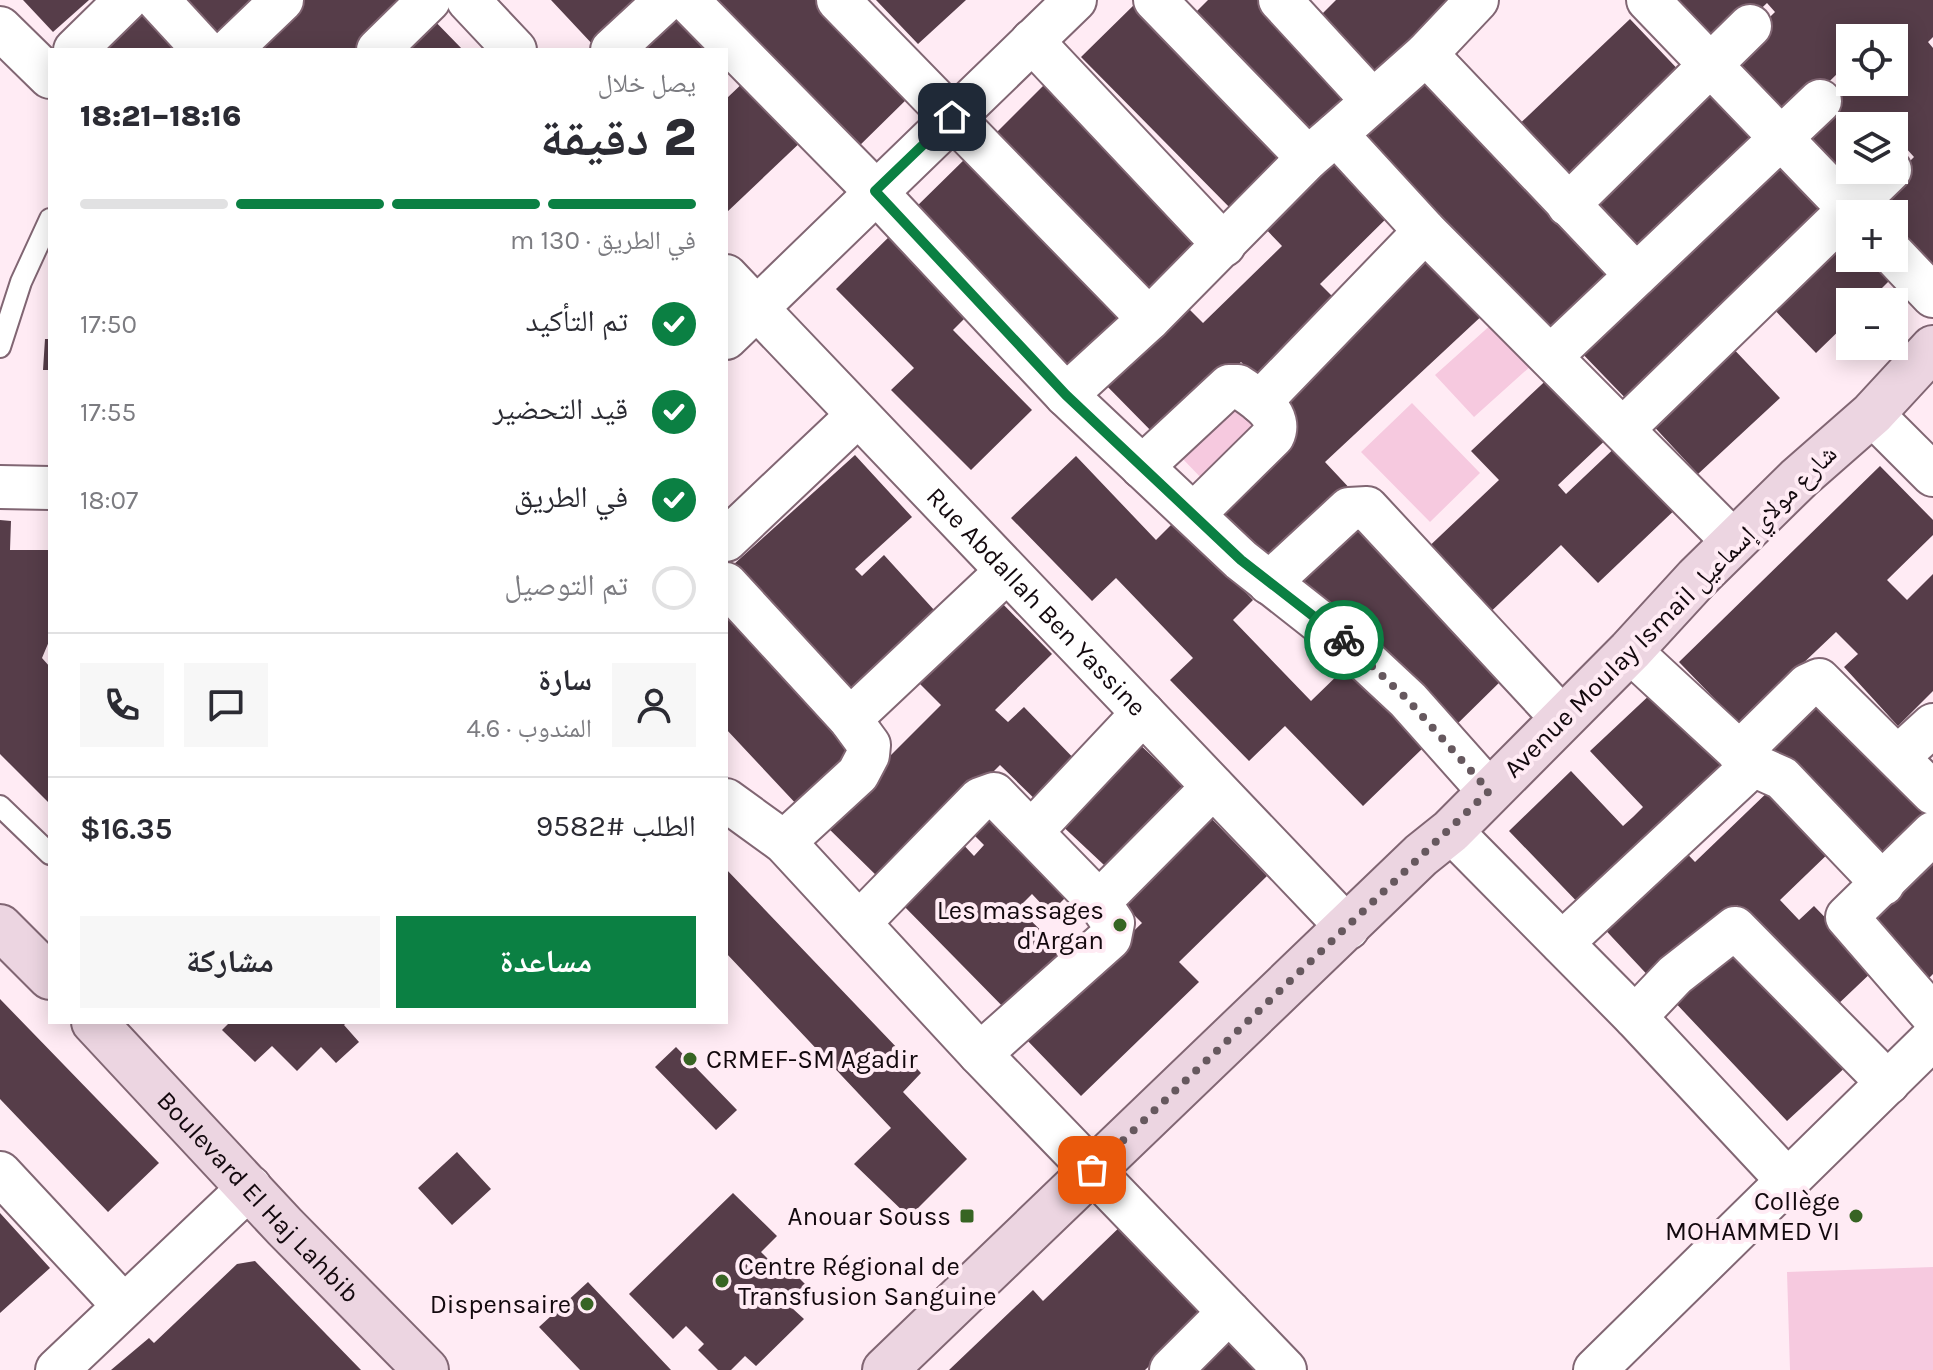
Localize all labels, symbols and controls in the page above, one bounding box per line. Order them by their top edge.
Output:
map controls [1836,24,1908,360]
button: locate [1836,24,1908,96]
text: يصل خلال [597,68,696,99]
pin [918,83,986,151]
icon: home [930,95,974,139]
text: 18:16–18:21 [80,98,241,134]
text: 2 دقيقة [540,107,696,168]
button: layers [1836,112,1908,184]
button: + [1836,200,1908,272]
text: في الطريق · 130 m [510,225,696,256]
button: − [1836,288,1908,360]
icon: check [652,302,696,346]
text: تم التأكيد [525,303,628,339]
text: 17:50 [80,309,137,340]
icon: check [652,390,696,434]
text: قيد التحضير [493,391,628,427]
text: 17:55 [80,397,136,428]
street label: Avenue Moulay Ismail شارع مولاي إسماعيل [1497,438,1847,788]
icon: check [652,478,696,522]
text: في الطريق [514,479,628,515]
street label: Rue Abdallah Ben Yassine [920,481,1153,723]
text: 18:07 [80,485,138,516]
text: تم التوصيل [504,567,628,603]
courier [1304,600,1384,680]
icon: bike [1322,618,1366,662]
text: سارة [538,662,592,698]
button: phone [80,663,164,747]
button: chat [184,663,268,747]
button: person [612,663,696,747]
text: المندوب · 4.6 [466,713,592,744]
text: الطلب #9582 [536,808,696,844]
text: $16.35 [80,811,172,847]
place label: Les massages d'Argan [937,895,1104,956]
button: مشاركة [80,916,380,1008]
button: مساعدة [396,916,696,1008]
marker: Les massages d'Argan [1111,916,1129,934]
place label: CRMEF-SM Agadir [706,1044,918,1075]
marker: CRMEF-SM Agadir [681,1050,699,1068]
street label: Boulevard El Haj Lahbib [150,1085,366,1309]
pin [1058,1136,1126,1204]
icon: bag [1070,1148,1114,1192]
place label: Collège MOHAMMED VI [1665,1186,1840,1247]
place label: Anouar Souss [788,1201,951,1232]
marker: Anouar Souss [958,1207,976,1225]
marker: Collège MOHAMMED VI [1847,1207,1865,1225]
place label: Centre Régional de Transfusion Sanguine [738,1251,997,1312]
marker: Centre Régional de Transfusion Sanguine [713,1272,731,1290]
place label: Dispensaire [430,1289,571,1320]
marker: Dispensaire [578,1295,596,1313]

